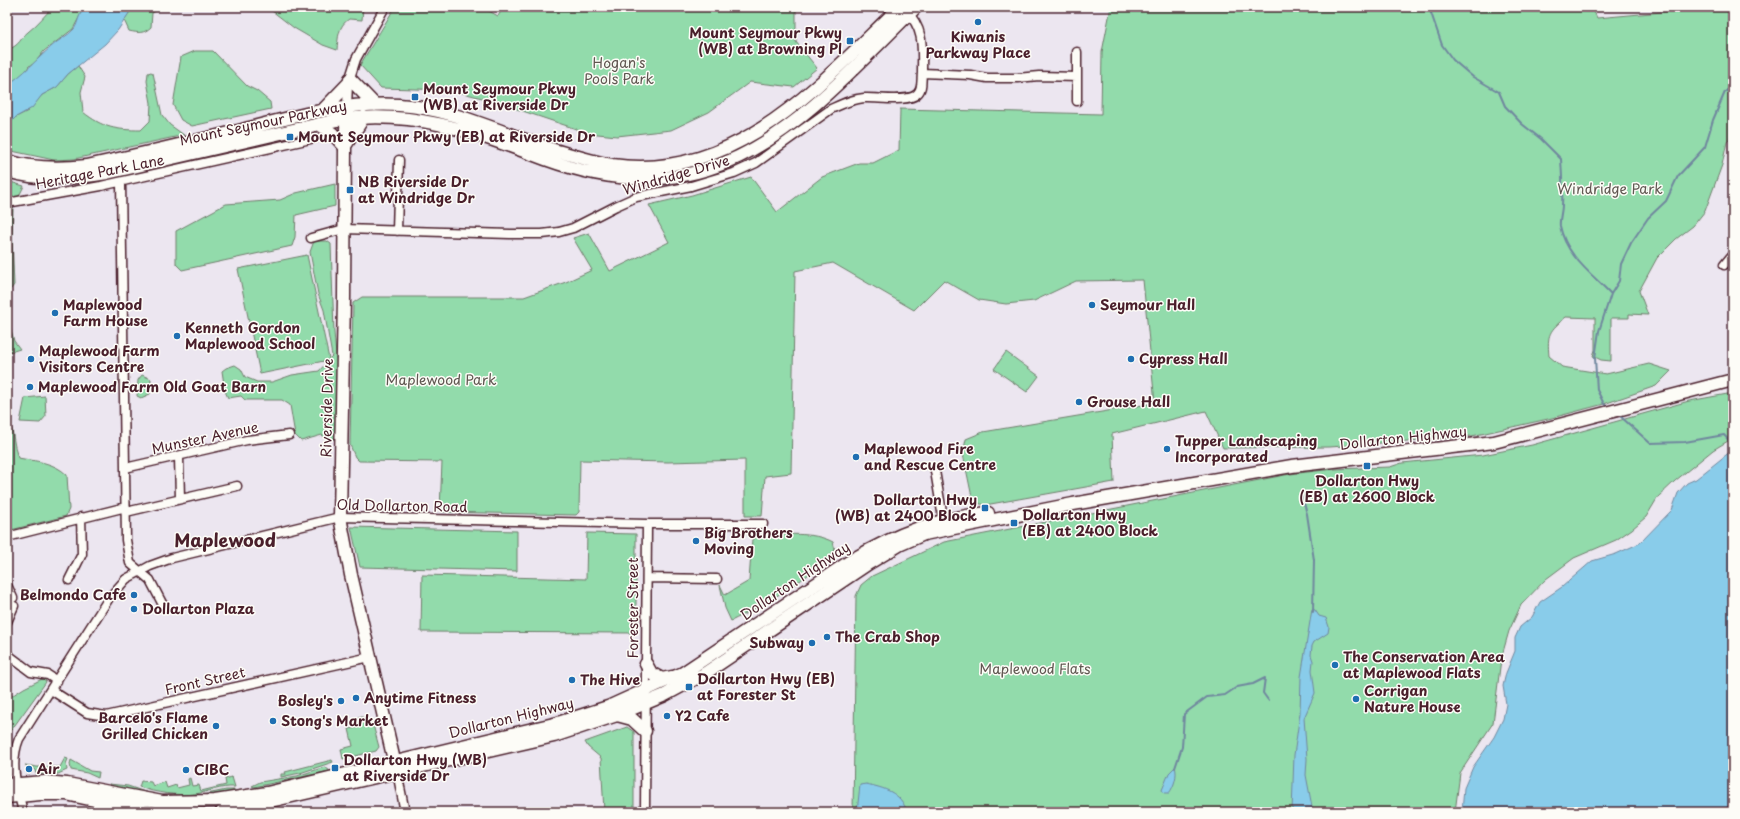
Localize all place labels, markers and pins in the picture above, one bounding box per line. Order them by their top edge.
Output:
marker: Kiwanis Parkway Place [973,17,983,27]
place label: Mount Seymour Pkwy (WB) at Browning Pl [689,22,842,59]
place label: Kiwanis Parkway Place [925,26,1031,63]
marker: Mount Seymour Pkwy (WB) at Browning Pl [845,36,855,46]
place label: Mount Seymour Pkwy (WB) at Riverside Dr [423,78,576,115]
marker: Mount Seymour Pkwy (WB) at Riverside Dr [410,92,420,102]
place label: Mount Seymour Pkwy (EB) at Riverside Dr [298,126,596,147]
marker: Mount Seymour Pkwy (EB) at Riverside Dr [285,132,295,142]
place label: NB Riverside Dr at Windridge Dr [358,171,476,208]
marker: NB Riverside Dr at Windridge Dr [345,185,355,195]
place label: Maplewood Farm House [63,294,148,331]
place label: Seymour Hall [1100,294,1195,315]
marker: Seymour Hall [1087,300,1097,310]
marker: Maplewood Farm House [50,308,60,318]
place label: Kenneth Gordon Maplewood School [185,317,315,354]
marker: Kenneth Gordon Maplewood School [172,331,182,341]
place label: Maplewood Farm Visitors Centre [39,340,160,377]
place label: Cypress Hall [1139,348,1228,369]
marker: Maplewood Farm Visitors Centre [26,354,36,364]
marker: Cypress Hall [1126,354,1136,364]
place label: Maplewood Farm Old Goat Barn [38,376,266,397]
marker: Maplewood Farm Old Goat Barn [25,382,35,392]
place label: Grouse Hall [1087,391,1170,412]
marker: Grouse Hall [1074,397,1084,407]
place label: Tupper Landscaping Incorporated [1175,430,1317,467]
place label: Maplewood Fire and Rescue Centre [864,438,996,475]
marker: Tupper Landscaping Incorporated [1162,444,1172,454]
marker: Maplewood Fire and Rescue Centre [851,452,861,462]
marker: Dollarton Hwy (EB) at 2600 Block [1362,461,1372,471]
place label: Dollarton Hwy (EB) at 2600 Block [1299,470,1435,507]
place label: Dollarton Hwy (WB) at 2400 Block [835,489,978,526]
marker: Dollarton Hwy (WB) at 2400 Block [980,503,990,513]
place label: Dollarton Hwy (EB) at 2400 Block [1022,504,1159,541]
marker: Dollarton Hwy (EB) at 2400 Block [1009,518,1019,528]
place label: Big Brothers Moving [704,522,793,559]
marker: Big Brothers Moving [691,536,701,546]
place label: Belmondo Cafe [20,584,126,605]
marker: Belmondo Cafe [129,590,139,600]
place label: Dollarton Plaza [142,598,255,619]
marker: Dollarton Plaza [129,604,139,614]
place label: The Crab Shop [835,626,940,647]
place label: Subway [749,632,804,653]
marker: The Crab Shop [822,632,832,642]
marker: Subway [807,638,817,648]
place label: The Conservation Area at Maplewood Flats [1343,646,1505,683]
marker: The Conservation Area at Maplewood Flats [1330,660,1340,670]
place label: Dollarton Hwy (EB) at Forester St [697,668,835,705]
place label: The Hive [580,669,641,690]
marker: The Hive [567,675,577,685]
place label: Corrigan Nature House [1364,680,1461,717]
marker: Dollarton Hwy (EB) at Forester St [684,682,694,692]
place label: Anytime Fitness [364,687,476,708]
place label: Bosley's [278,690,333,711]
marker: Anytime Fitness [351,693,361,703]
marker: Corrigan Nature House [1351,694,1361,704]
marker: Bosley's [336,696,346,706]
place label: Y2 Cafe [675,705,730,726]
place label: Barcelo's Flame Grilled Chicken [98,707,208,744]
place label: Stong's Market [281,710,389,731]
marker: Y2 Cafe [662,711,672,721]
marker: Stong's Market [268,716,278,726]
marker: Barcelo's Flame Grilled Chicken [211,721,221,731]
place label: Dollarton Hwy (WB) at Riverside Dr [343,749,487,786]
place label: Air [37,758,60,779]
place label: CIBC [194,759,229,780]
marker: Dollarton Hwy (WB) at Riverside Dr [330,763,340,773]
marker: Air [24,764,34,774]
marker: CIBC [181,765,191,775]

